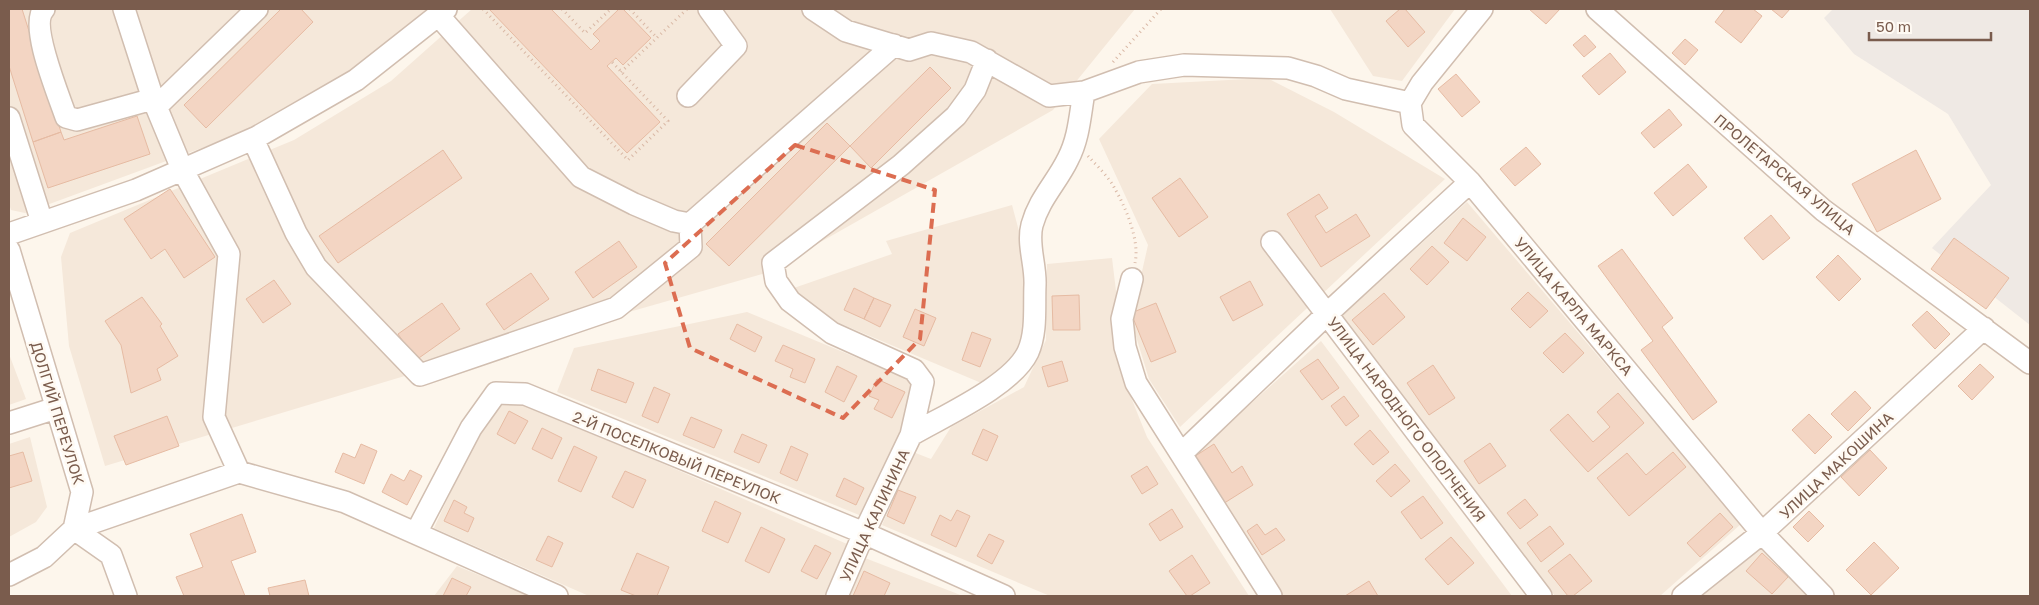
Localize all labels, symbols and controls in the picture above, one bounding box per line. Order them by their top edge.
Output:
scale bar [1869,10,1992,42]
text: 50 m [1876,17,1911,35]
street label: ПРОЛЕТАРСКАЯ УЛИЦА [1711,110,1859,238]
street label: УЛИЦА КАРЛА МАРКСА [1511,233,1637,379]
street label: УЛИЦА НАРОДНОГО ОПОЛЧЕНИЯ [1324,313,1490,525]
street label: ДОЛГИЙ ПЕРЕУЛОК [28,339,88,487]
street label: 2-Й ПОСЕЛКОВЫЙ ПЕРЕУЛОК [570,407,784,507]
street label: УЛИЦА МАКОШИНА [1776,408,1896,522]
street label: УЛИЦА КАЛИНИНА [835,446,913,584]

